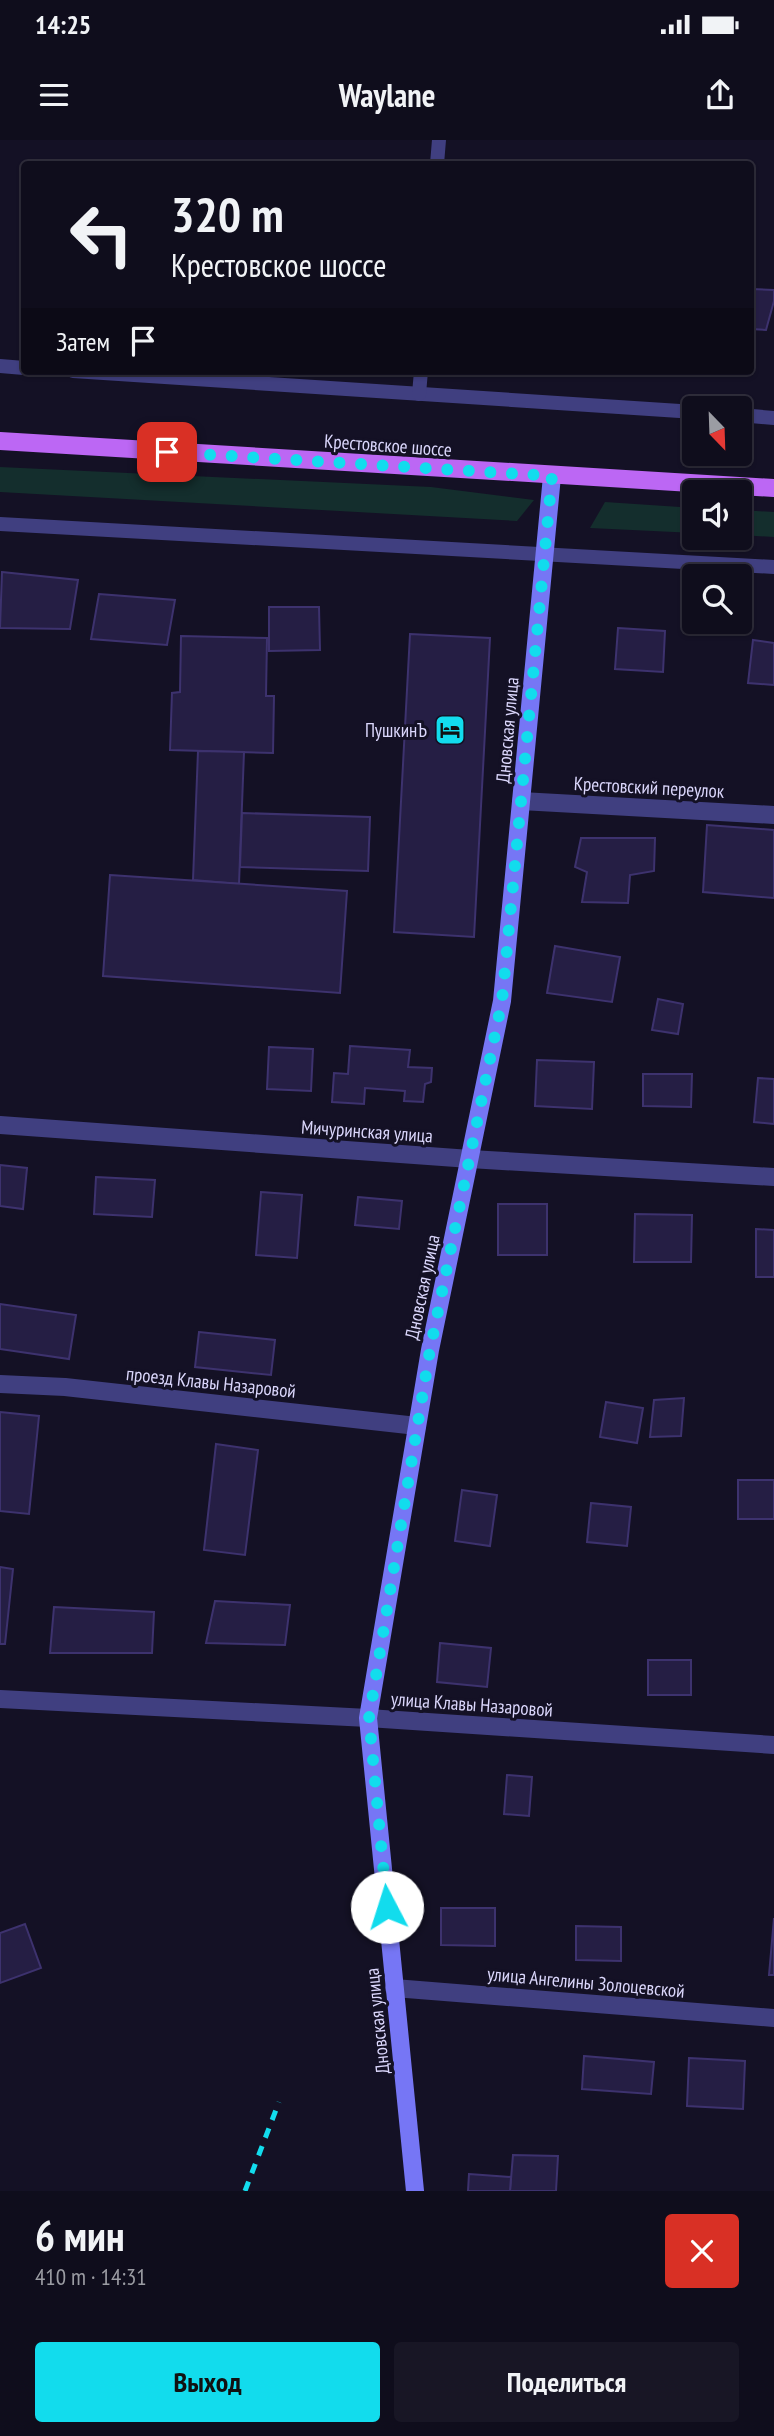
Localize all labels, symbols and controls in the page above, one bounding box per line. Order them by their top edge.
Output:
text: 14:25 [35,8,91,41]
text: Waylane [339,74,435,116]
icon: menu [35,76,73,114]
icon: share [701,76,739,114]
text: 320 m [171,182,284,246]
icon: left [56,189,147,280]
text: Крестовское шоссе [171,244,386,286]
icon: arrive [124,322,162,360]
text: Затем [56,325,110,358]
north arrow [682,396,752,466]
map controls [682,396,752,634]
pin [137,422,197,482]
street label: Крестовское шоссе [323,429,453,461]
icon: arrive [148,433,186,471]
button: sound [682,480,752,550]
button: search [682,564,752,634]
street label: Дновская улица [490,676,524,784]
hotel icon: ПушкинЪ [433,713,467,747]
place label: ПушкинЪ [365,718,427,742]
street label: Крестовский переулок [573,771,725,803]
street label: Мичуринская улица [300,1114,434,1148]
street label: Дновская улица [399,1232,445,1342]
street label: проезд Клавы Назаровой [125,1361,297,1403]
street label: улица Клавы Назаровой [390,1686,554,1722]
position arrow [350,1870,424,1944]
street label: улица Ангелины Золоцевской [486,1961,686,2003]
street label: Дновская улица [360,1967,394,2075]
text: 6 мин [35,2208,125,2263]
button: close [665,2214,739,2288]
text: 410 m · 14:31 [35,2262,147,2291]
button: Выход [35,2342,380,2422]
button: Поделиться [394,2342,739,2422]

